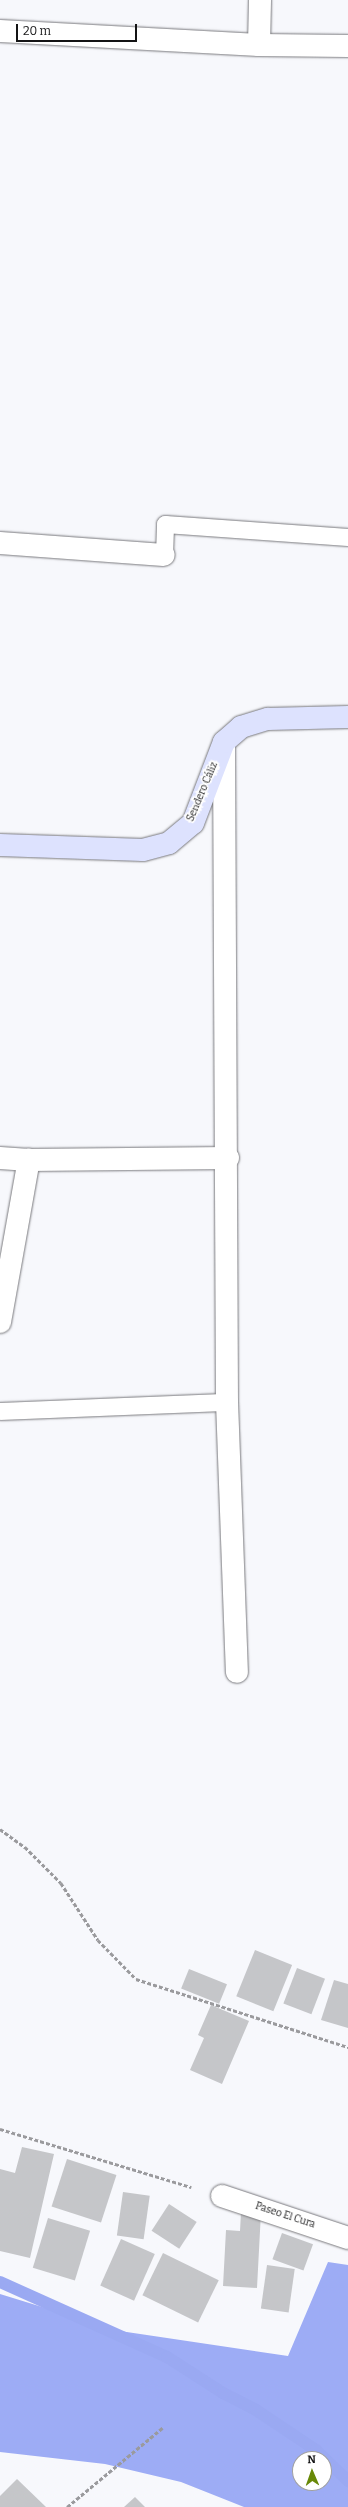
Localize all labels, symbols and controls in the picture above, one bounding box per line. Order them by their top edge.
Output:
scale bar [18,16,139,42]
text: 20 m [23,24,51,38]
street label: Sendero Cáliz [185,760,221,824]
street label: Paseo El Cura [254,2201,316,2231]
north arrow [292,2451,332,2491]
text: N [307,2453,316,2466]

